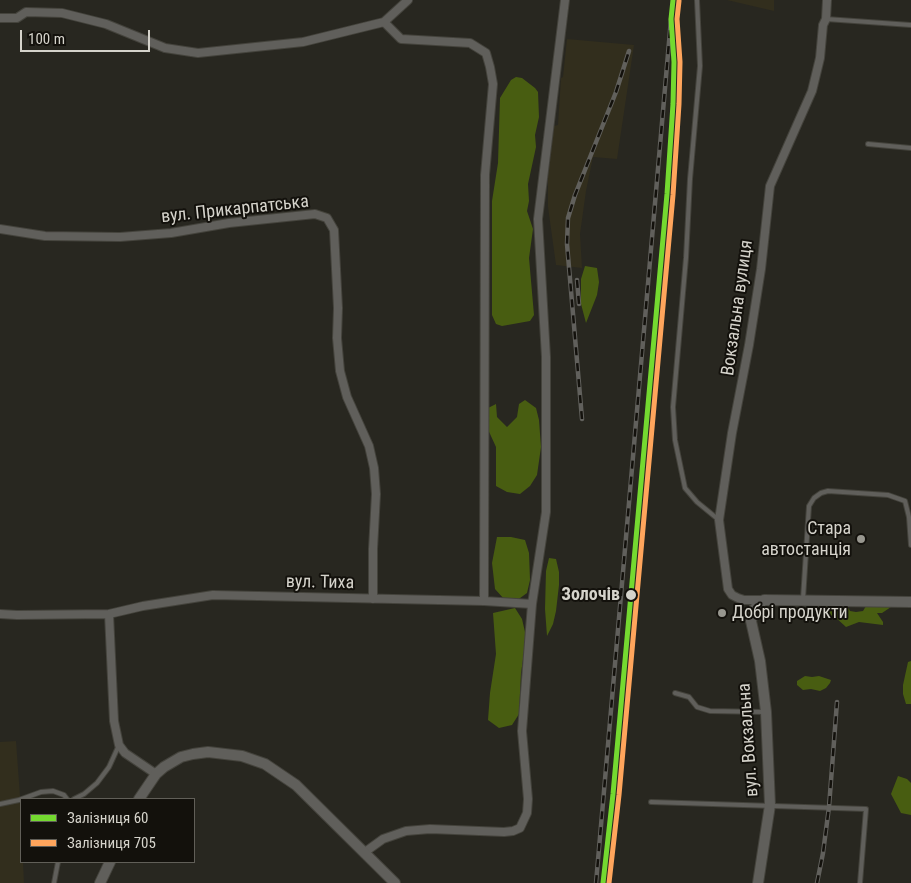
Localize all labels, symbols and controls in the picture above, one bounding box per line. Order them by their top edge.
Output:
scale bar [22,20,152,52]
text: 100 m [28,30,65,48]
street label: вул. Прикарпатська [160,192,310,228]
street label: Вокзальна вулиця [718,239,758,377]
place label: Стара автостанція [761,518,851,560]
marker: Стара автостанція [855,533,867,545]
street label: вул. Тиха [286,572,354,594]
place label: Золочів [561,584,620,606]
marker: Золочів [624,588,638,602]
place label: Добрі продукти [732,602,848,624]
marker: Добрі продукти [716,607,728,619]
street label: вул. Вокзальна [734,682,764,798]
legend [20,798,195,863]
text: Залізниця 60 [67,809,148,827]
text: Залізниця 705 [67,834,156,852]

